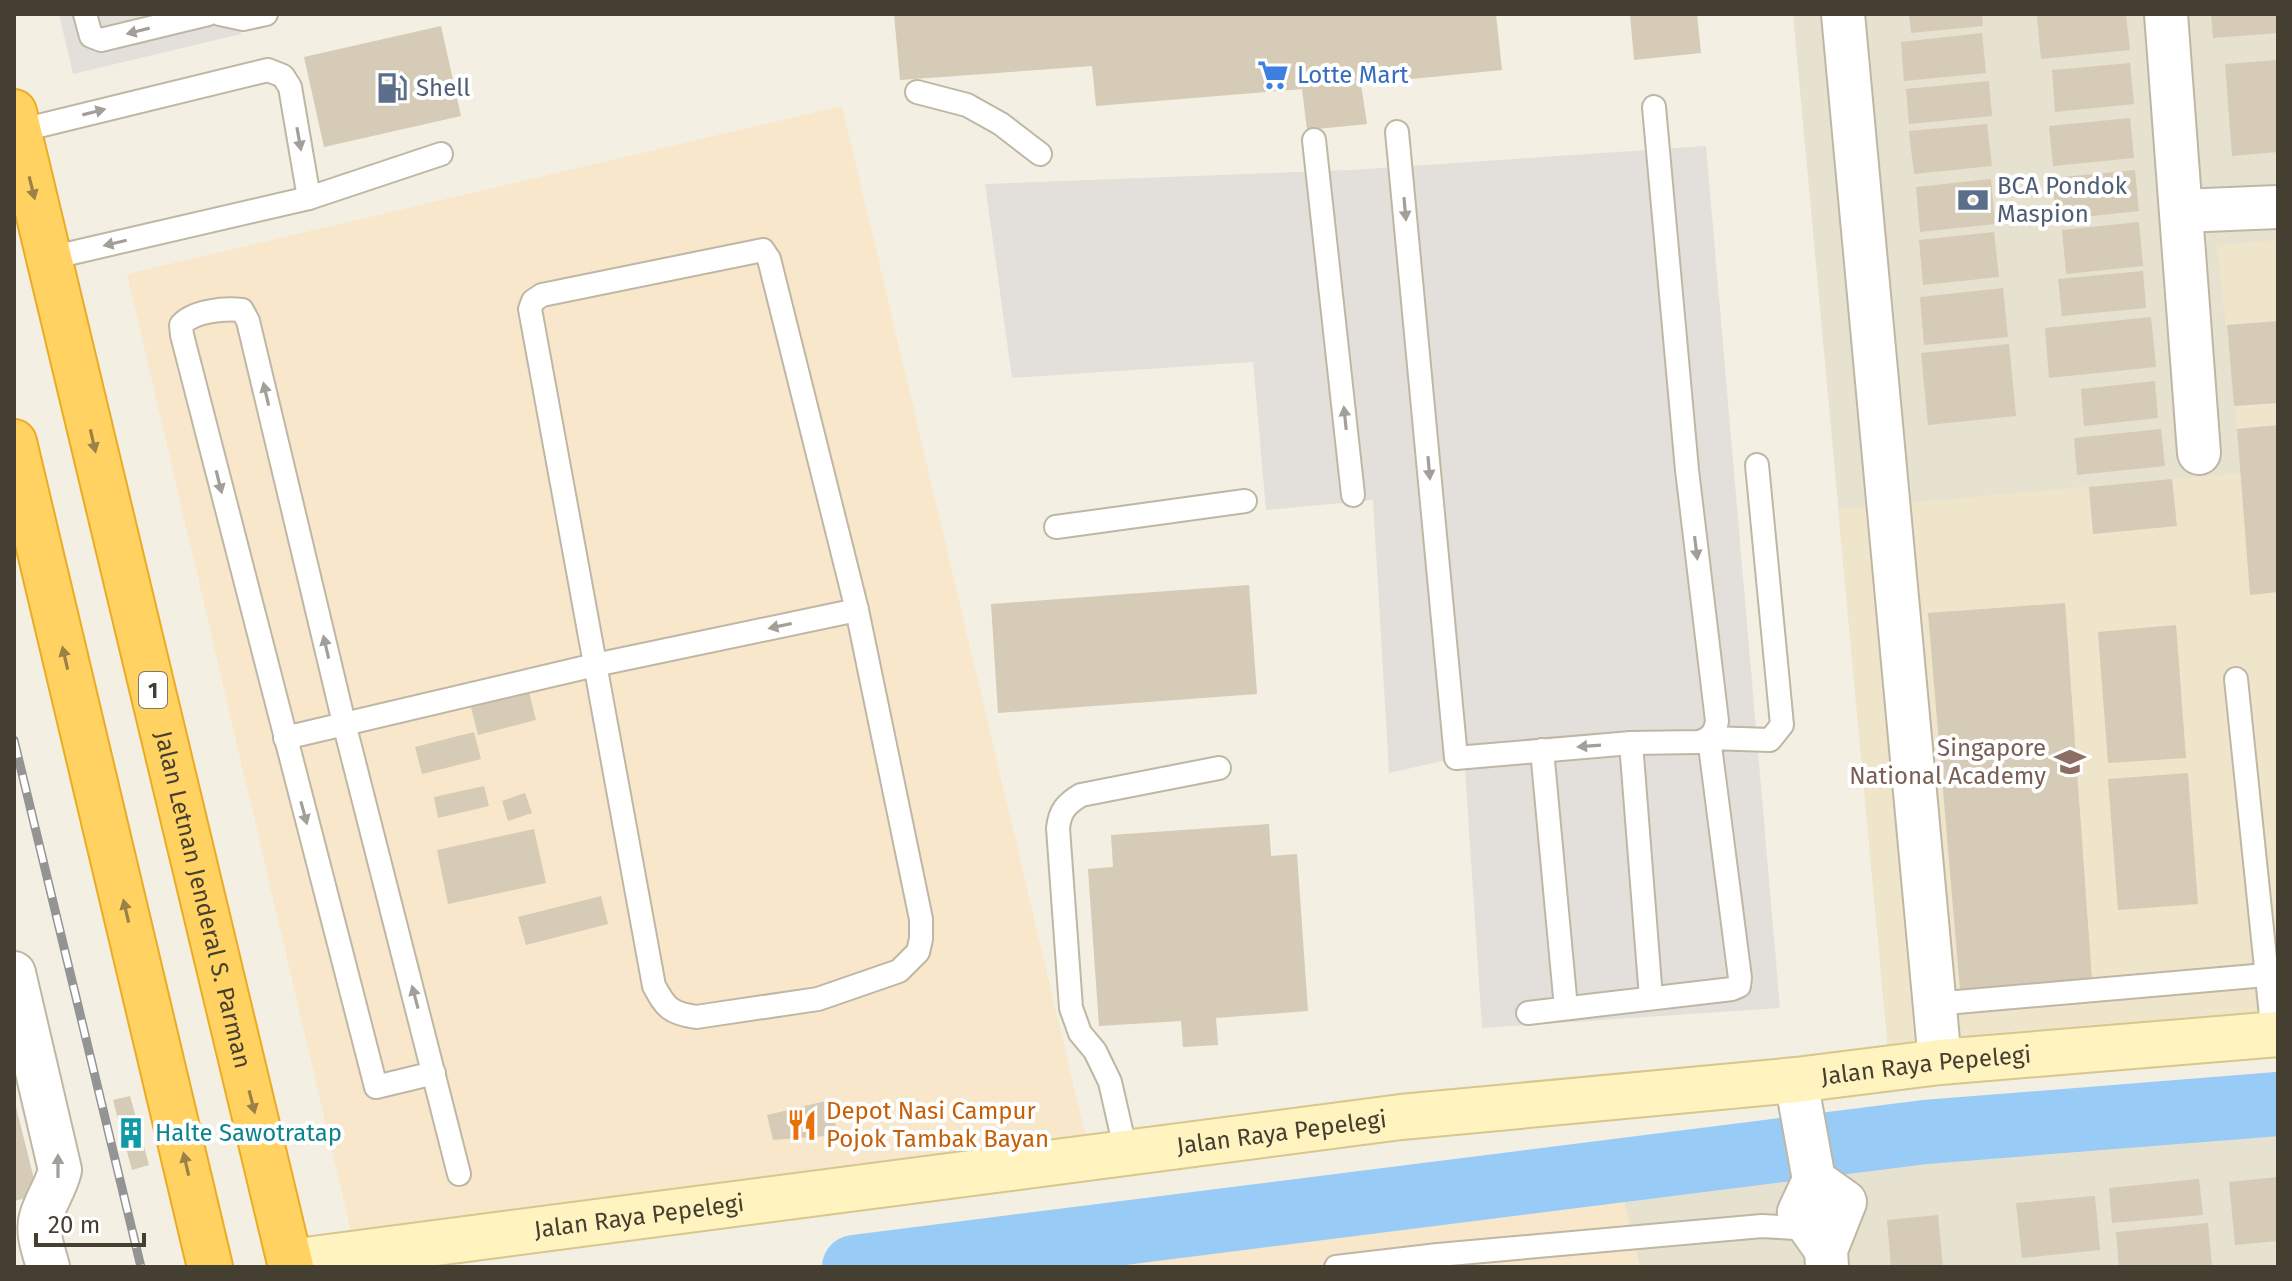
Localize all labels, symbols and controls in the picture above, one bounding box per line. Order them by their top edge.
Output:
one-way arrow [126,26,151,38]
supermarket icon: Lotte Mart [1256,58,1290,92]
place label: Lotte Mart [1297,61,1409,89]
fuel station icon: Shell [375,71,409,105]
place label: Shell [416,74,470,102]
one-way arrow [82,106,107,118]
one-way arrow [294,126,306,151]
place label: BCA Pondok Maspion [1997,172,2128,228]
one-way arrow [27,176,39,201]
bank icon: BCA Pondok Maspion [1956,183,1990,217]
one-way arrow [1398,197,1411,222]
one-way arrow [102,237,127,250]
one-way arrow [259,382,271,407]
one-way arrow [1338,405,1351,430]
one-way arrow [87,428,100,453]
one-way arrow [1423,456,1436,481]
one-way arrow [214,470,226,495]
one-way arrow [1690,535,1703,560]
one-way arrow [768,620,793,633]
one-way arrow [319,635,332,660]
one-way arrow [59,645,71,670]
road number: 1 [139,672,167,708]
street label: Jalan Letnan Jenderal S. Parman [149,728,257,1071]
place label: Singapore National Academy [1849,734,2046,790]
one-way arrow [1576,740,1601,753]
school or university icon: Singapore National Academy [2053,745,2087,779]
one-way arrow [299,801,311,826]
one-way arrow [119,898,131,923]
one-way arrow [408,985,420,1010]
street label: Jalan Raya Pepelegi [1819,1040,2032,1091]
one-way arrow [246,1090,258,1115]
place label: Depot Nasi Campur Pojok Tambak Bayan [826,1097,1049,1153]
street label: Jalan Raya Pepelegi [1175,1105,1388,1160]
restaurant icon: Depot Nasi Campur Pojok Tambak Bayan [785,1108,819,1142]
building icon: Halte Sawotratap [114,1116,148,1150]
place label: Halte Sawotratap [155,1119,342,1147]
one-way arrow [179,1151,192,1176]
one-way arrow [52,1153,64,1178]
street label: Jalan Raya Pepelegi [532,1189,746,1244]
scale bar [36,1197,144,1247]
text: 20 m [48,1211,100,1239]

